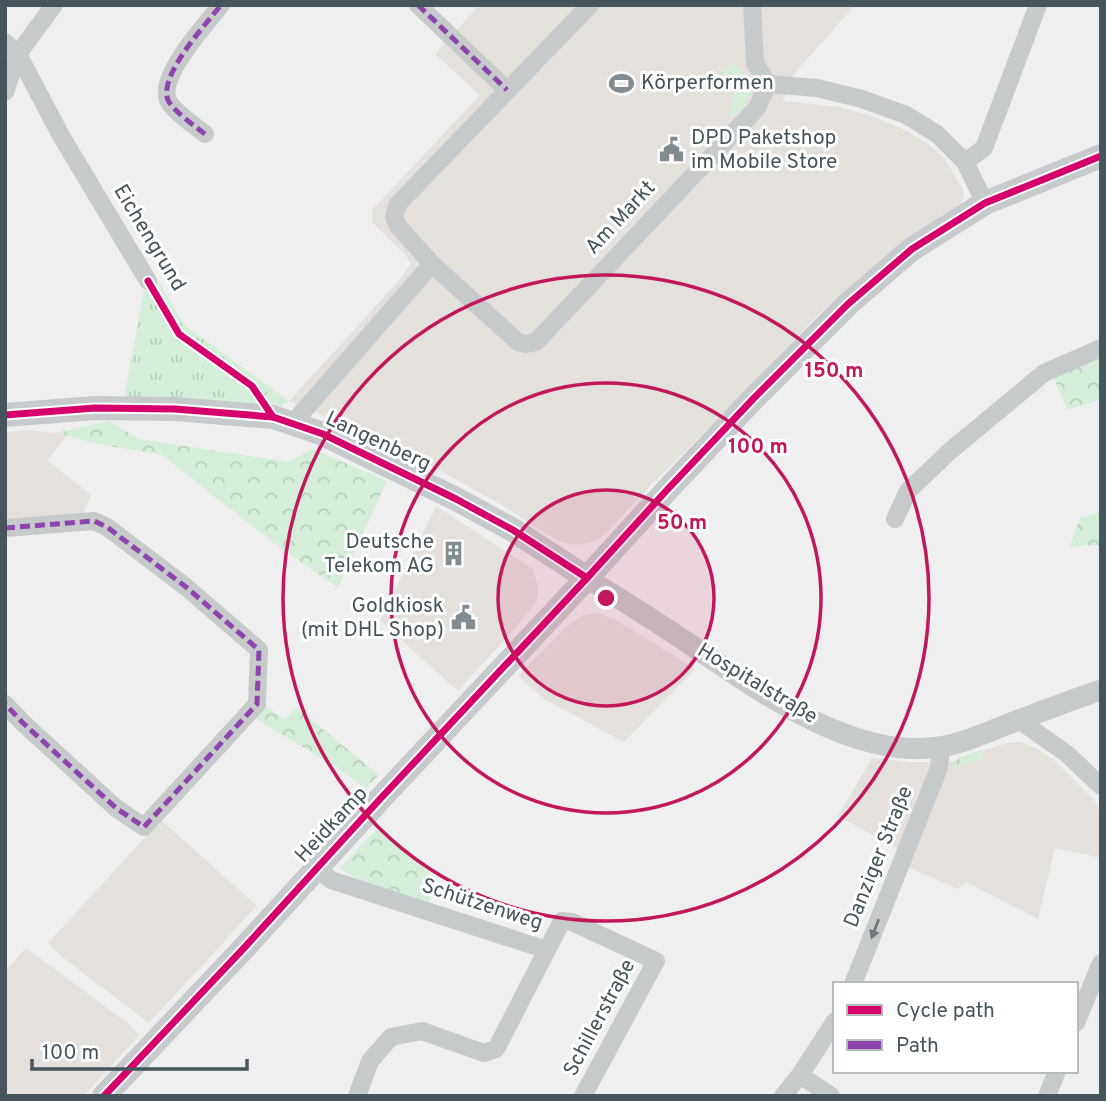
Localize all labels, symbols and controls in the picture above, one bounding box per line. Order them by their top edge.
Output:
sports icon: Körperformen [607,69,635,97]
place label: Körperformen [641,70,774,97]
place label: DPD Paketshop im Mobile Store [691,125,837,176]
public building icon: DPD Paketshop im Mobile Store [657,136,685,164]
street label: Am Markt [580,175,662,261]
street label: Eichengrund [107,180,191,296]
text: 150 m [805,358,863,385]
street label: Langenberg [321,406,435,478]
text: 100 m [728,434,788,461]
text: 50 m [657,510,707,537]
place label: Deutsche Telekom AG [324,529,434,580]
building icon: Deutsche Telekom AG [440,540,468,568]
centre of rings [594,586,618,610]
place label: Goldkiosk (mit DHL Shop) [301,593,444,644]
public building icon: Goldkiosk (mit DHL Shop) [450,604,478,632]
street label: Hospitalstraße [692,637,822,731]
street label: Heidkamp [290,781,374,869]
street label: Danziger Straße [838,782,920,932]
street label: Schützenweg [418,873,546,937]
one-way arrow [869,918,880,939]
street label: Schillerstraße [558,955,642,1081]
legend [833,982,1078,1073]
text: Cycle path [896,998,995,1025]
scale bar [32,1028,247,1072]
text: Path [896,1033,939,1060]
text: 100 m [42,1040,99,1067]

